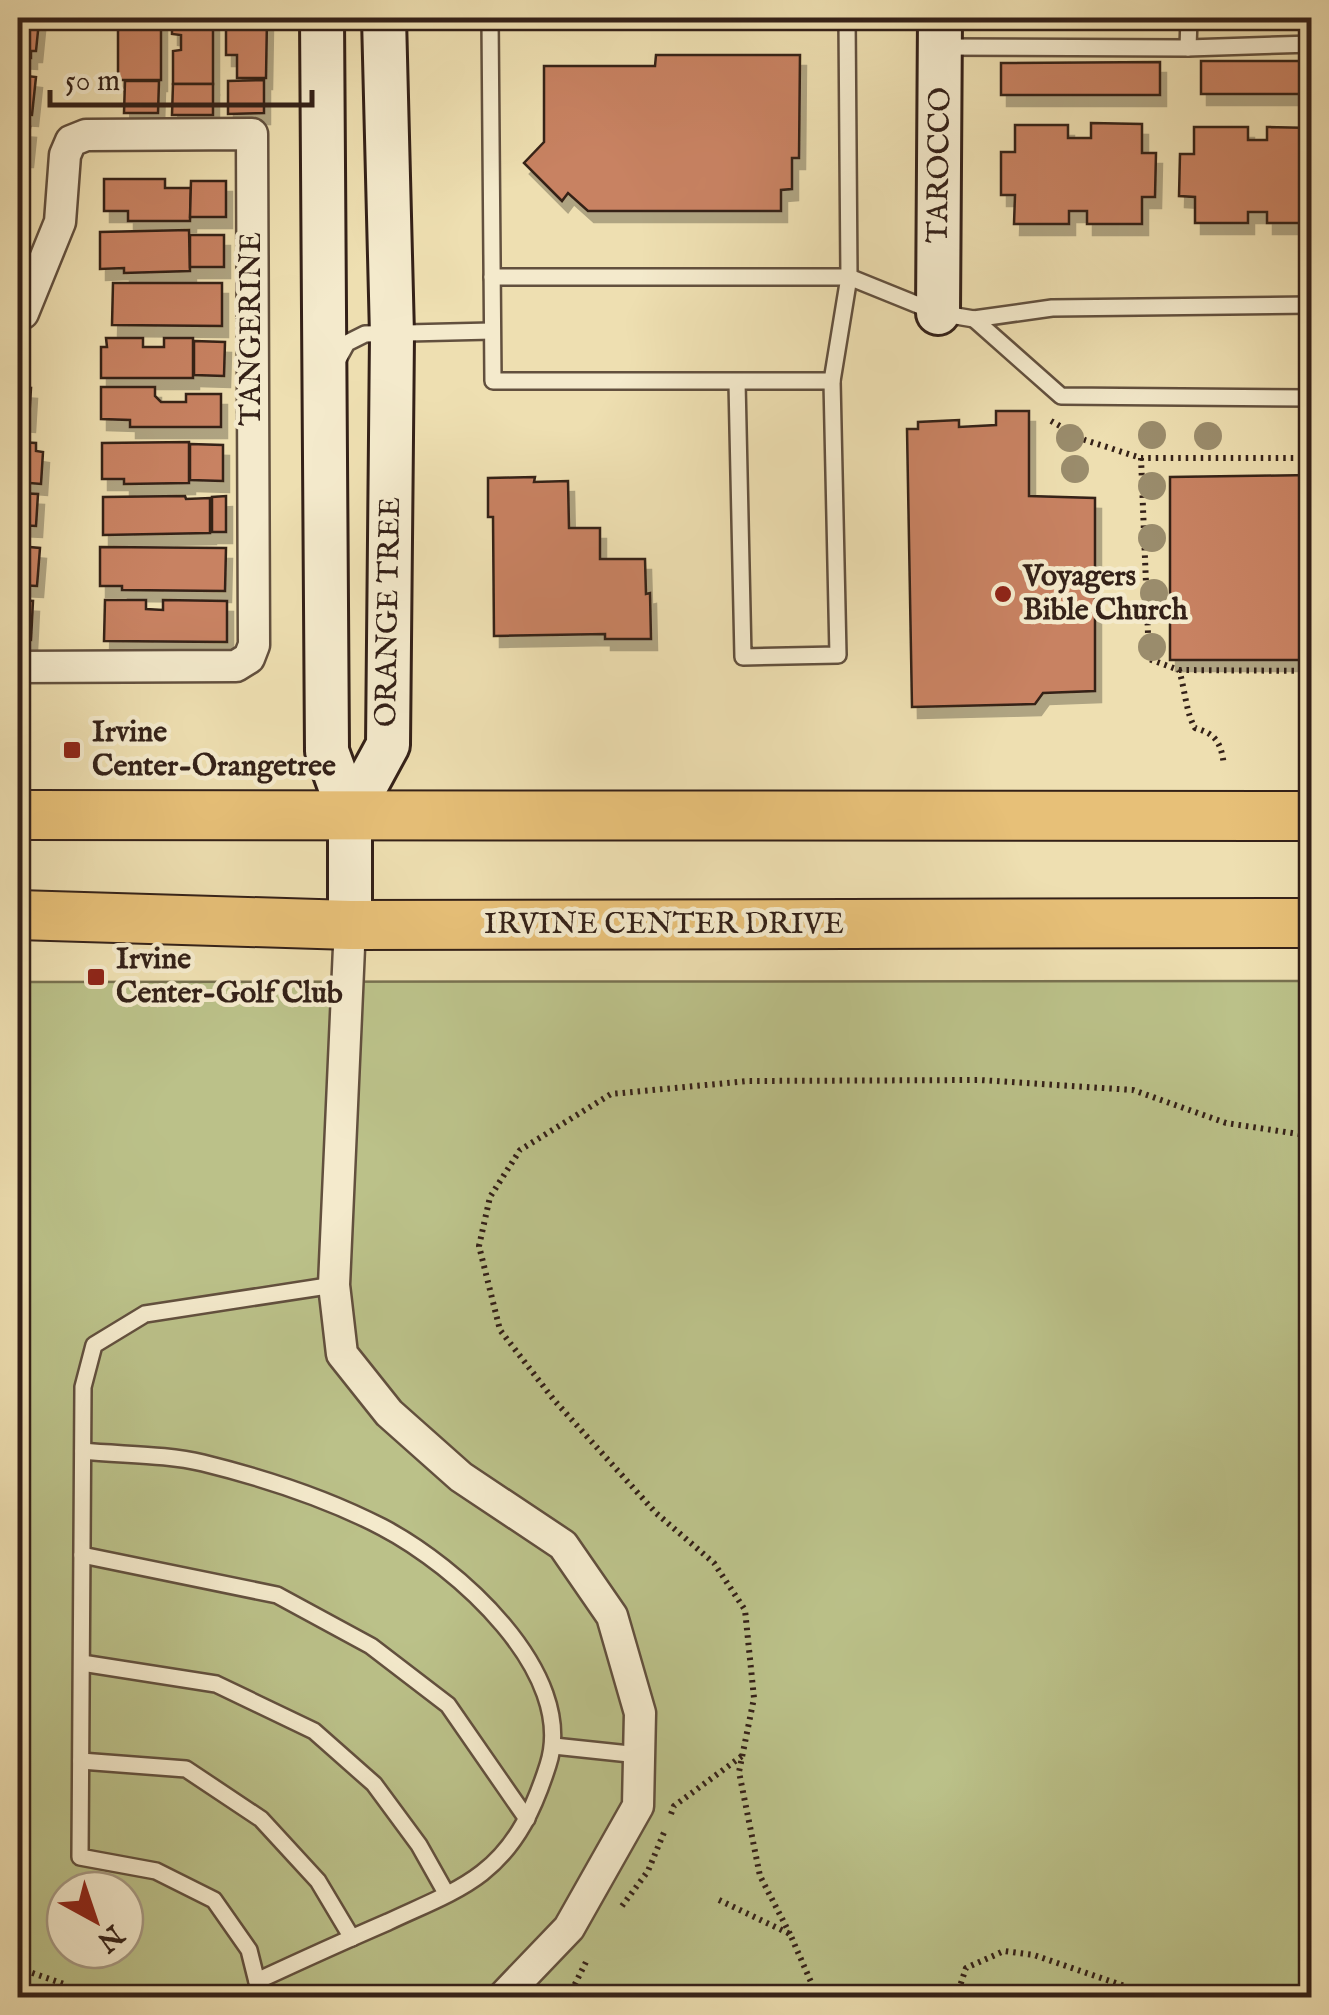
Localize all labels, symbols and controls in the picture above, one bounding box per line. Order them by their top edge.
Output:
scale bar [50,45,312,107]
text: 50 m [65,63,120,101]
street label: TAROCCO [920,87,960,243]
street label: TANGERINE [233,232,271,426]
street label: ORANGE TREE [368,497,410,727]
place label: Voyagers Bible Church [1022,558,1189,630]
marker: Voyagers Bible Church [992,583,1014,605]
place label: Irvine Center-Orangetree [92,714,336,786]
marker: Irvine Center-Orangetree [61,739,83,761]
street label: IRVINE CENTER DRIVE [484,906,844,944]
place label: Irvine Center-Golf Club [116,941,343,1013]
marker: Irvine Center-Golf Club [85,966,107,988]
north arrow [45,1870,145,1970]
text: N [89,1915,131,1958]

